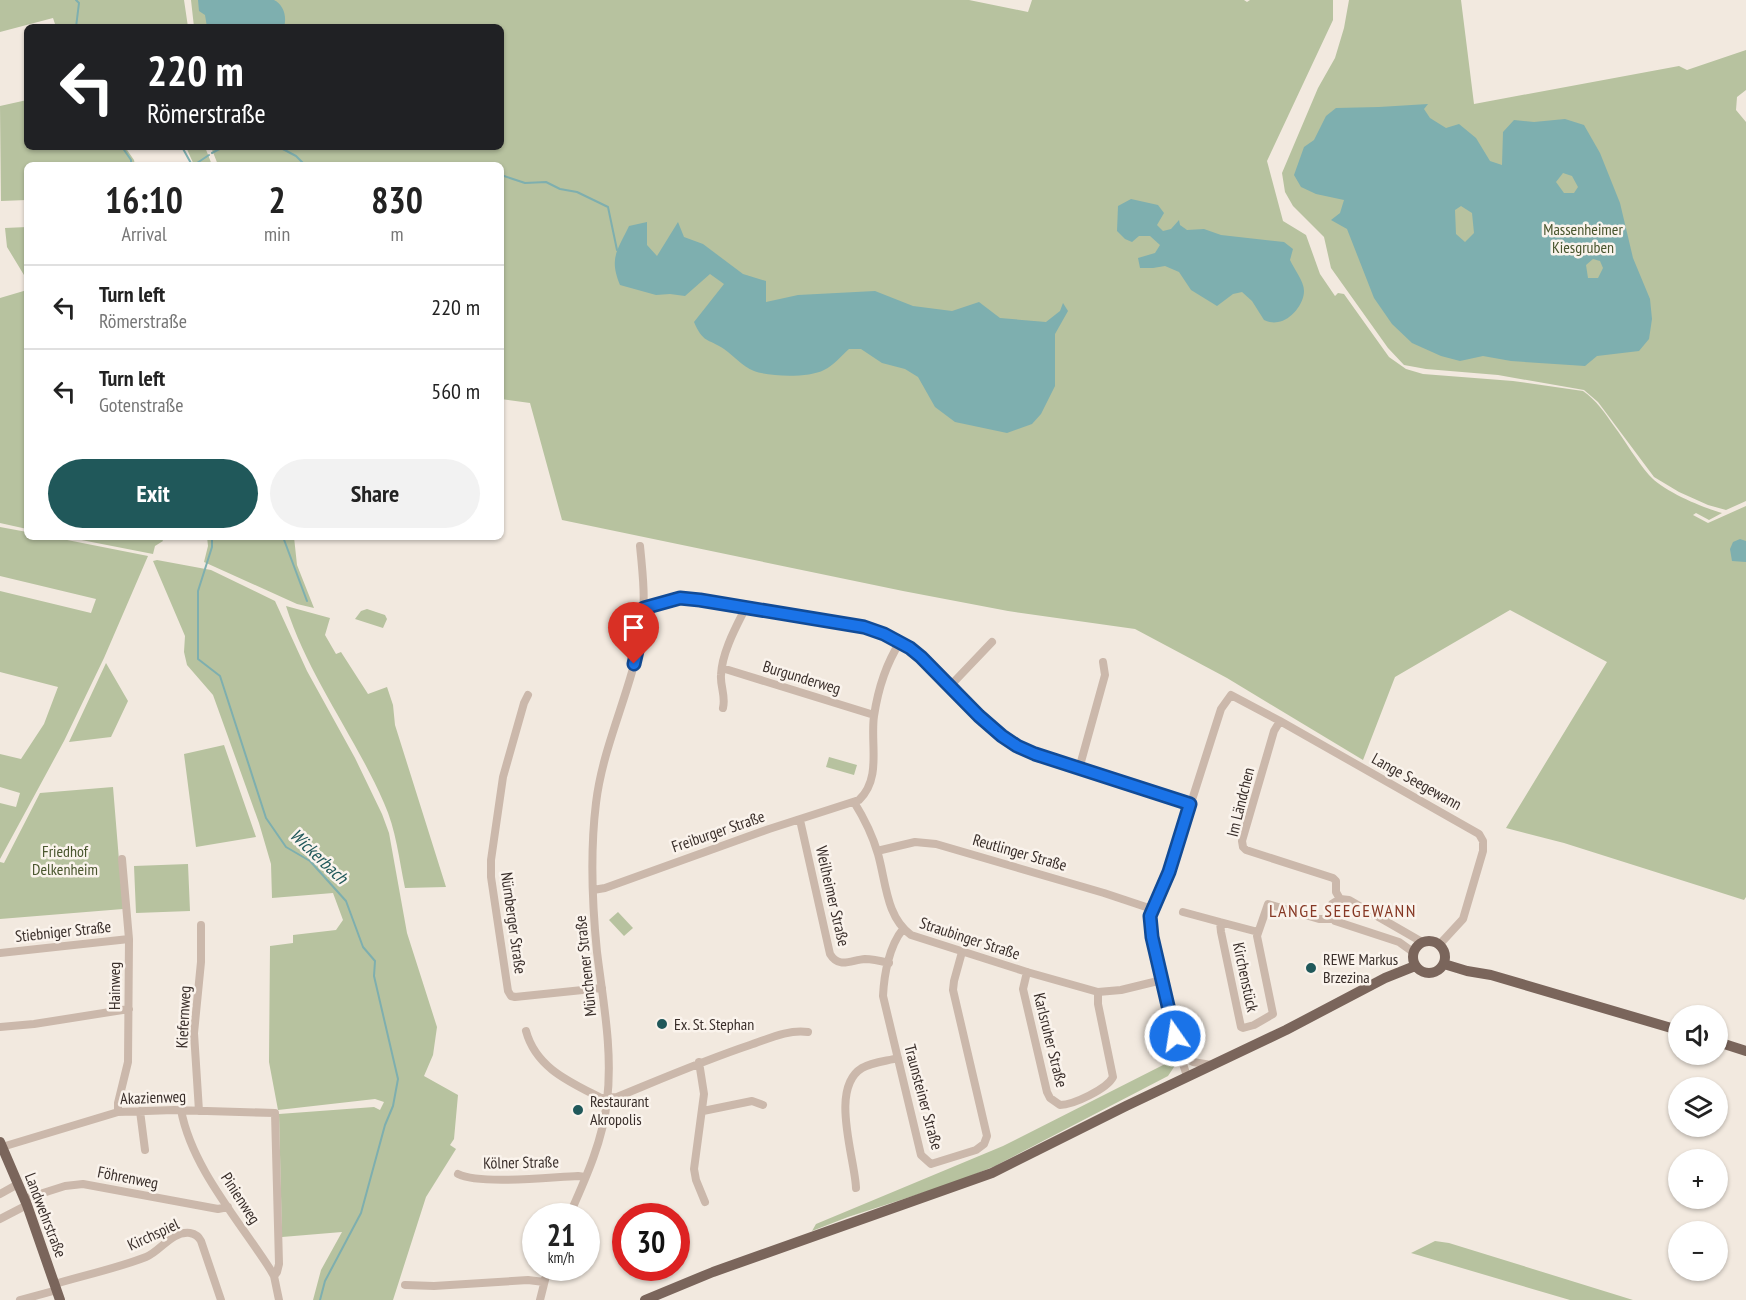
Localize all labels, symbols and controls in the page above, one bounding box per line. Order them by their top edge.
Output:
text: 220 m [147,43,244,98]
icon: left [48,48,126,126]
text: Römerstraße [147,96,266,130]
text: 16:10 [105,176,183,223]
text: 2 [268,176,286,223]
text: 830 [371,176,423,223]
park label: Massenheimer Kiesgruben [1543,219,1623,257]
text: Arrival [121,221,167,247]
text: min [264,221,290,247]
text: m [391,221,404,247]
text: Turn left [99,280,165,308]
icon: left [48,291,81,324]
text: 220 m [431,293,480,321]
text: Römerstraße [99,308,187,334]
text: Turn left [99,364,165,392]
icon: left [48,375,81,408]
text: 560 m [431,377,480,405]
text: Gotenstraße [99,392,184,418]
button: Exit [48,459,258,528]
button: Share [270,459,480,528]
pin [608,602,659,664]
icon: arrive [617,611,650,644]
street label: Burgunderweg [761,656,843,698]
street label: Lange Seegewann [1368,748,1466,814]
street label: Im Ländchen [1222,765,1258,839]
street label: Freiburger Straße [669,806,767,856]
water label: Wickerbach [285,823,354,889]
street label: Reutlinger Straße [971,829,1069,875]
park label: Friedhof Delkenheim [32,841,98,879]
street label: Weilheimer Straße [812,844,854,948]
street label: Nürnberger Straße [497,871,531,975]
district label: LANGE SEEGEWANN [1269,899,1417,922]
street label: Straubinger Straße [917,912,1023,964]
street label: Münchener Straße [570,915,600,1017]
street label: Stiebniger Straße [14,916,112,946]
street label: Kirchenstück [1229,940,1263,1014]
place label: REWE Markus Brzezina [1323,949,1398,987]
marker: REWE Markus Brzezina [1304,961,1318,975]
street label: Hainweg [104,962,124,1010]
street label: Kiefernweg [171,985,195,1049]
street label: Karlsruher Straße [1030,991,1072,1089]
position arrow [1143,1004,1207,1068]
map controls [1668,1005,1728,1281]
button: sound [1668,1005,1728,1065]
place label: Ex. St. Stephan [674,1014,754,1034]
marker: Ex. St. Stephan [655,1017,669,1031]
street label: Traunsteiner Straße [900,1042,948,1152]
button: layers [1668,1077,1728,1137]
street label: Akazienweg [120,1086,186,1108]
place label: Restaurant Akropolis [590,1091,650,1129]
marker: Restaurant Akropolis [571,1103,585,1117]
button: + [1668,1149,1728,1209]
street label: Kölner Straße [483,1151,559,1173]
street label: Föhrenweg [96,1161,160,1193]
street label: Pinienweg [217,1168,265,1228]
street label: Landwehrstraße [21,1170,71,1260]
speed limit sign: 30 [612,1203,690,1281]
street label: Kirchspiel [124,1213,182,1255]
text: 21 [547,1215,575,1254]
button: − [1668,1221,1728,1281]
text: km/h [548,1248,574,1267]

